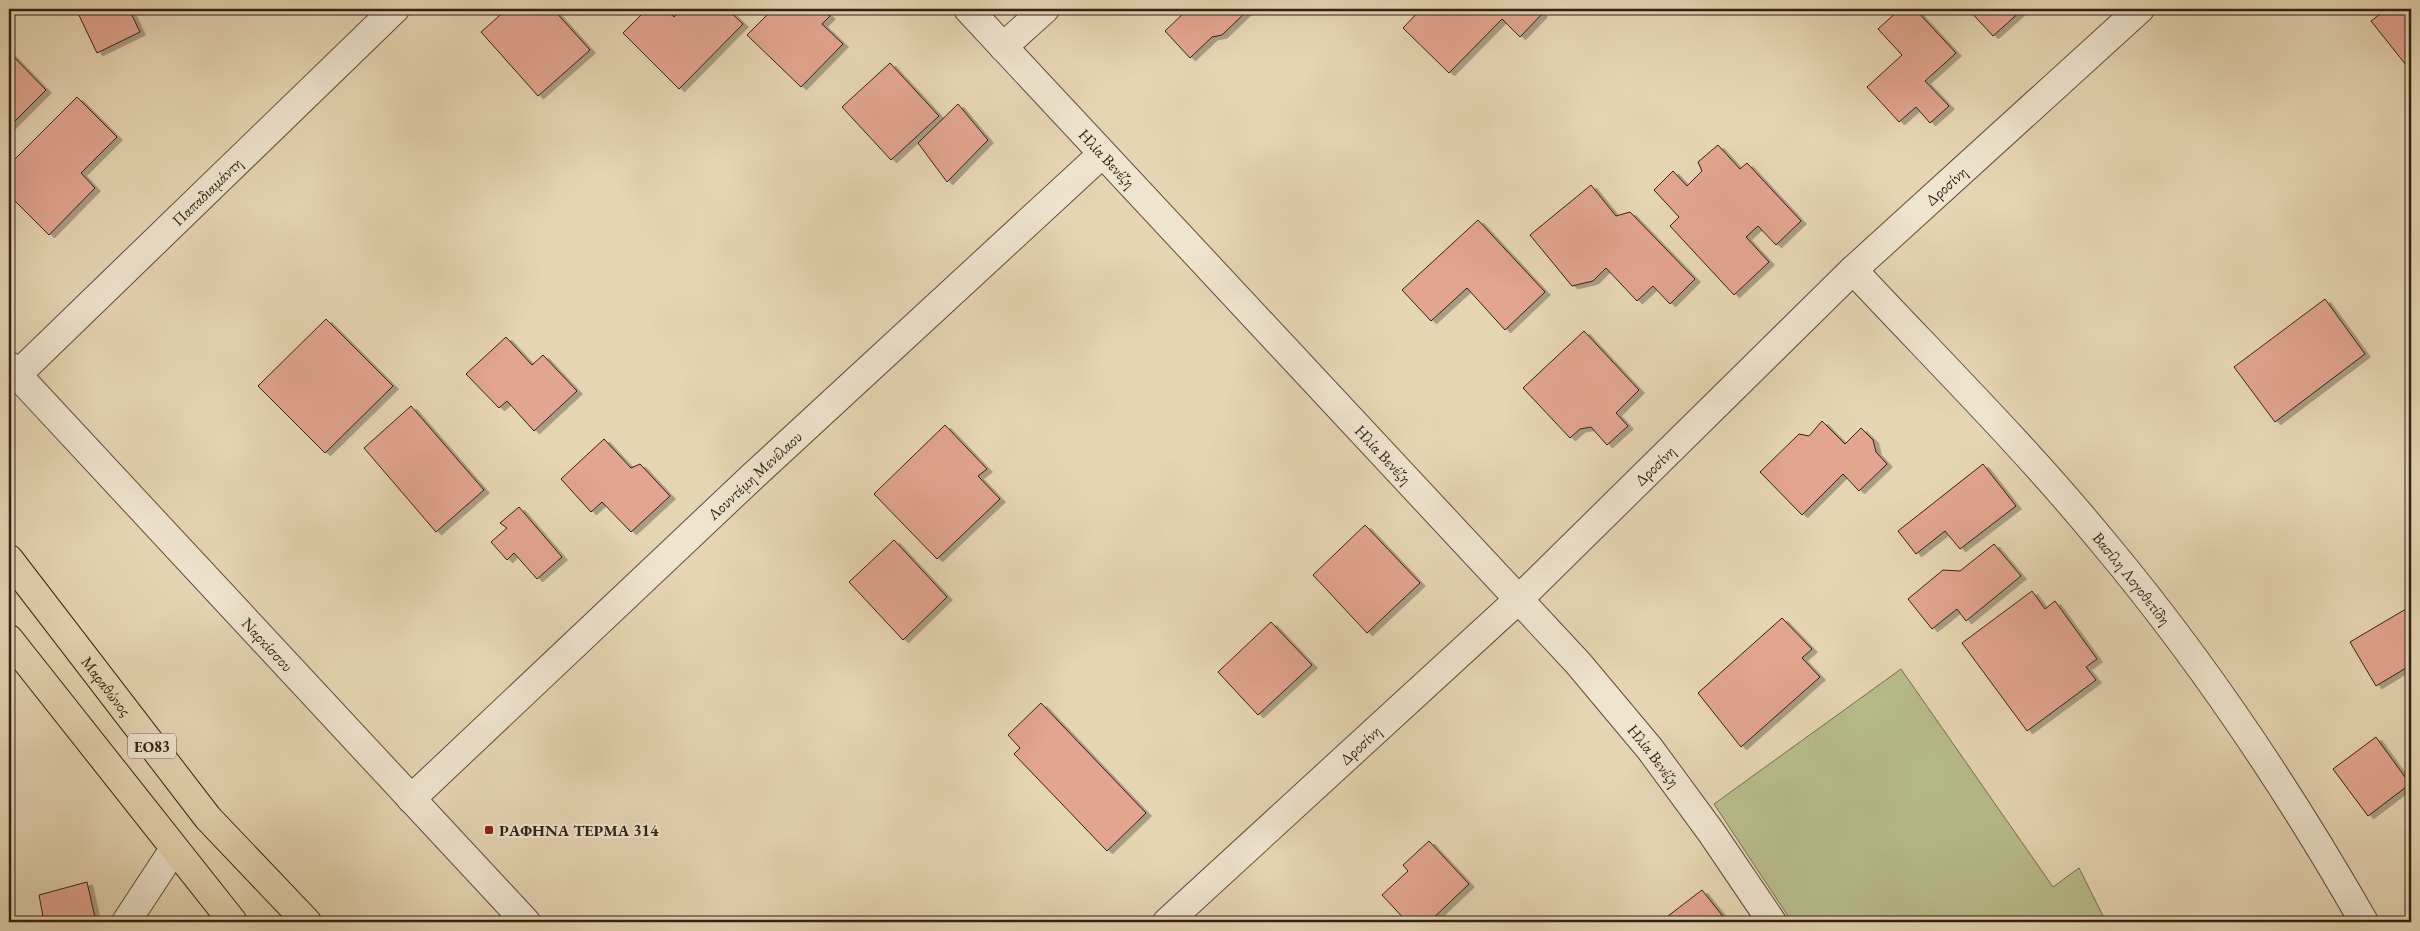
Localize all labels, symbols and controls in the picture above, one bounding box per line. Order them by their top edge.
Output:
street label: Ηλία Βενέζη [1074,124,1140,192]
street label: Παπαδιαμάντη [167,152,246,230]
street label: Δροσίνη [1920,161,1971,210]
street label: Ηλία Βενέζη [1350,420,1416,489]
street label: Λουντέμη Μενέλαου [702,426,806,525]
street label: Δροσίνη [1630,441,1680,490]
street label: Βασίλη Λογοθετίδη [2088,527,2176,629]
street label: Ναρκίσσου [237,613,298,676]
street label: Μαραθώνος [77,652,136,720]
street label: Δροσίνη [1335,720,1385,769]
street label: Ηλία Βενέζη [1623,720,1685,791]
road number: ΕΟ83 [128,734,176,758]
place label: ΡΑΦΗΝΑ ΤΕΡΜΑ 314 [499,820,659,841]
marker: ΡΑΦΗΝΑ ΤΕΡΜΑ 314 [483,824,495,836]

